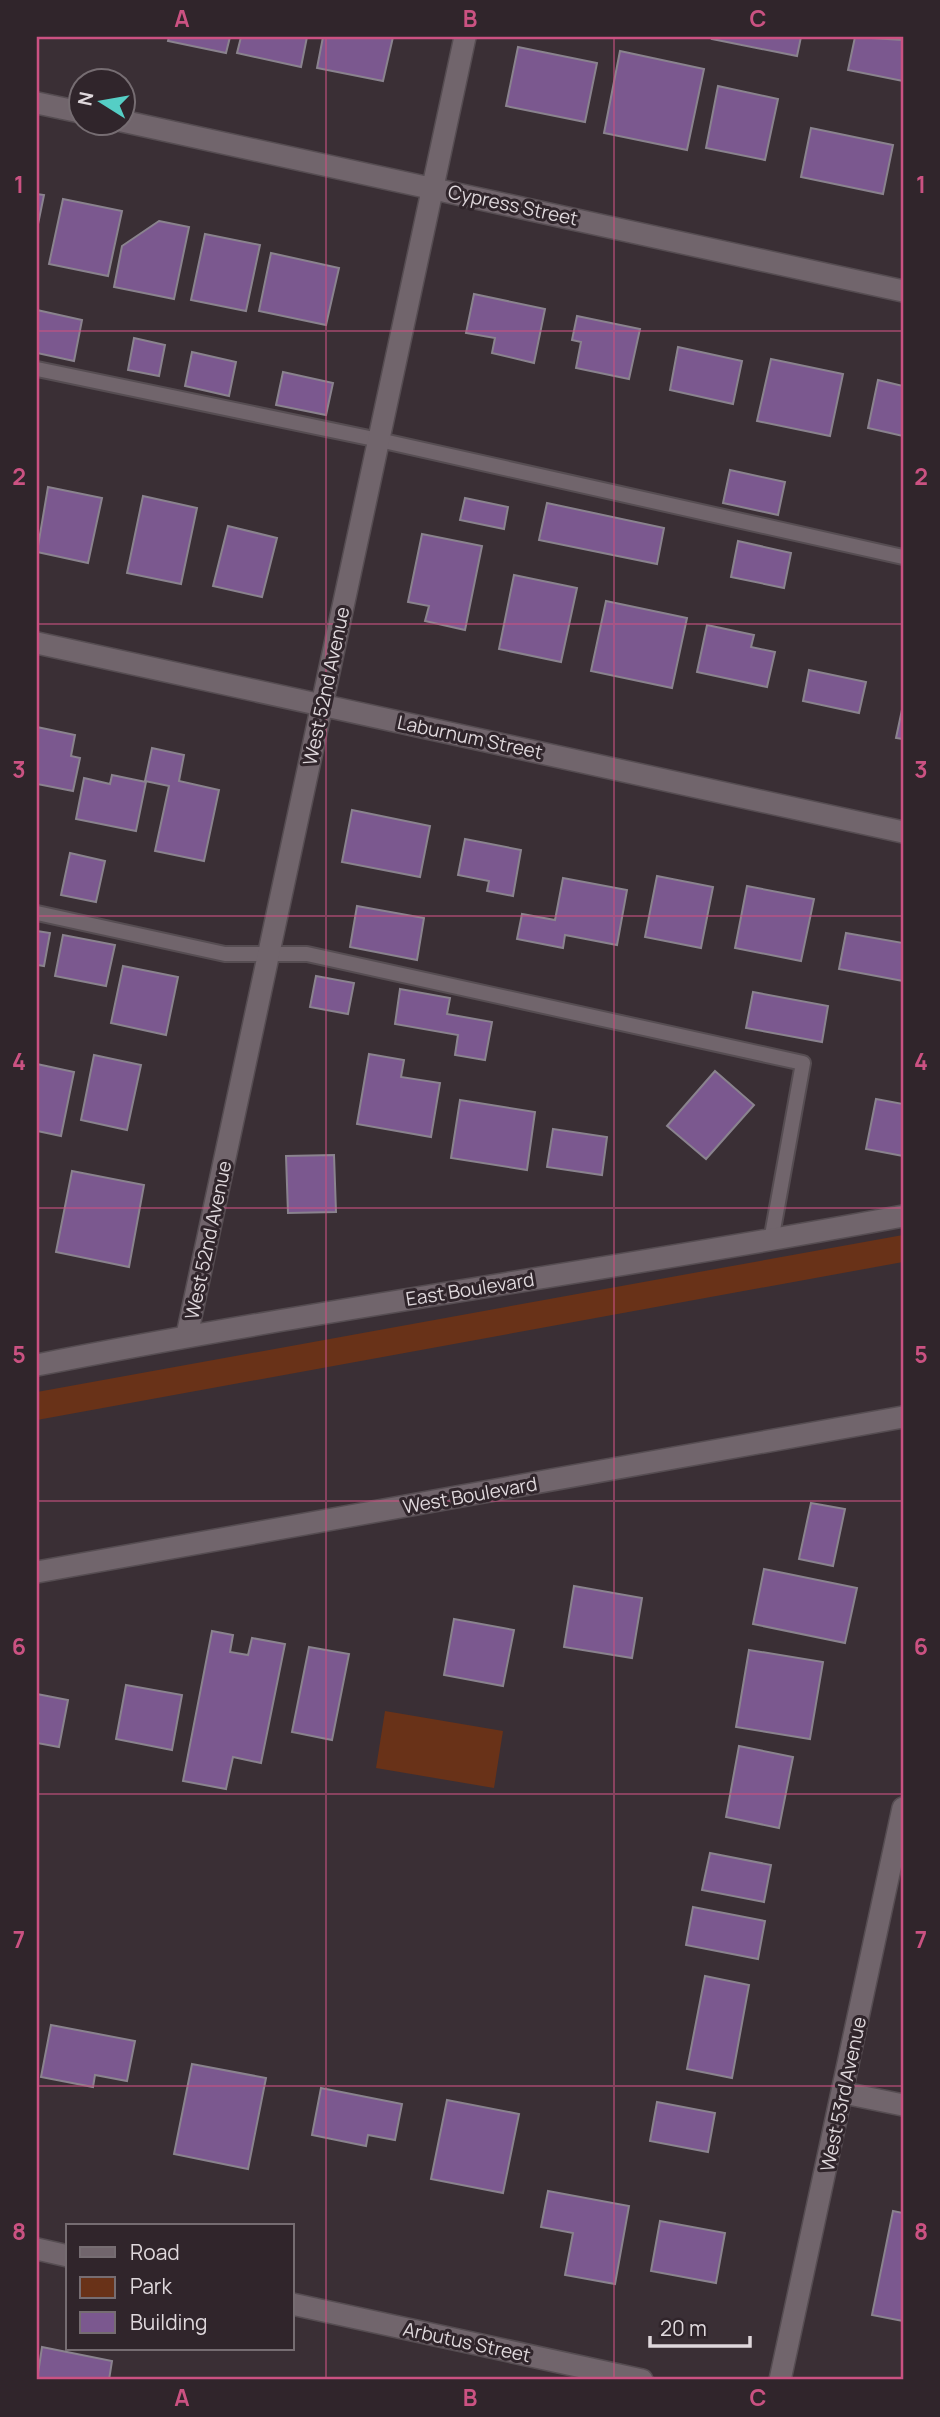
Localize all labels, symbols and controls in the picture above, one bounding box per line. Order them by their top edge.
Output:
text: A [174,2,190,34]
text: B [463,2,477,34]
text: C [750,2,767,34]
north arrow [66,66,136,136]
text: N [71,90,99,108]
text: 1 [14,168,24,200]
text: 1 [916,168,926,200]
street label: Cypress Street [446,179,580,231]
text: 2 [12,460,26,492]
text: 2 [914,460,928,492]
street label: West 52nd Avenue [296,604,356,768]
street label: Laburnum Street [395,709,545,765]
text: 3 [12,753,26,785]
text: 3 [914,753,928,785]
text: 4 [12,1045,26,1077]
text: 4 [914,1045,928,1077]
street label: West 52nd Avenue [178,1158,238,1322]
street label: East Boulevard [404,1266,536,1312]
text: 5 [12,1338,26,1370]
text: 5 [914,1338,928,1370]
street label: West Boulevard [401,1470,539,1520]
text: 6 [12,1630,26,1662]
text: 6 [914,1630,928,1662]
text: 7 [13,1923,25,1955]
text: 7 [915,1923,927,1955]
street label: West 53rd Avenue [814,2014,872,2174]
text: 8 [12,2215,26,2247]
text: 8 [914,2215,928,2247]
legend [66,2224,294,2350]
text: Road [130,2238,180,2266]
text: Park [130,2272,172,2300]
scale bar [650,2305,749,2349]
text: Building [130,2308,207,2336]
text: 20 m [660,2314,707,2342]
street label: Arbutus Street [401,2316,533,2368]
text: A [174,2381,190,2413]
text: B [463,2381,477,2413]
text: C [750,2381,767,2413]

